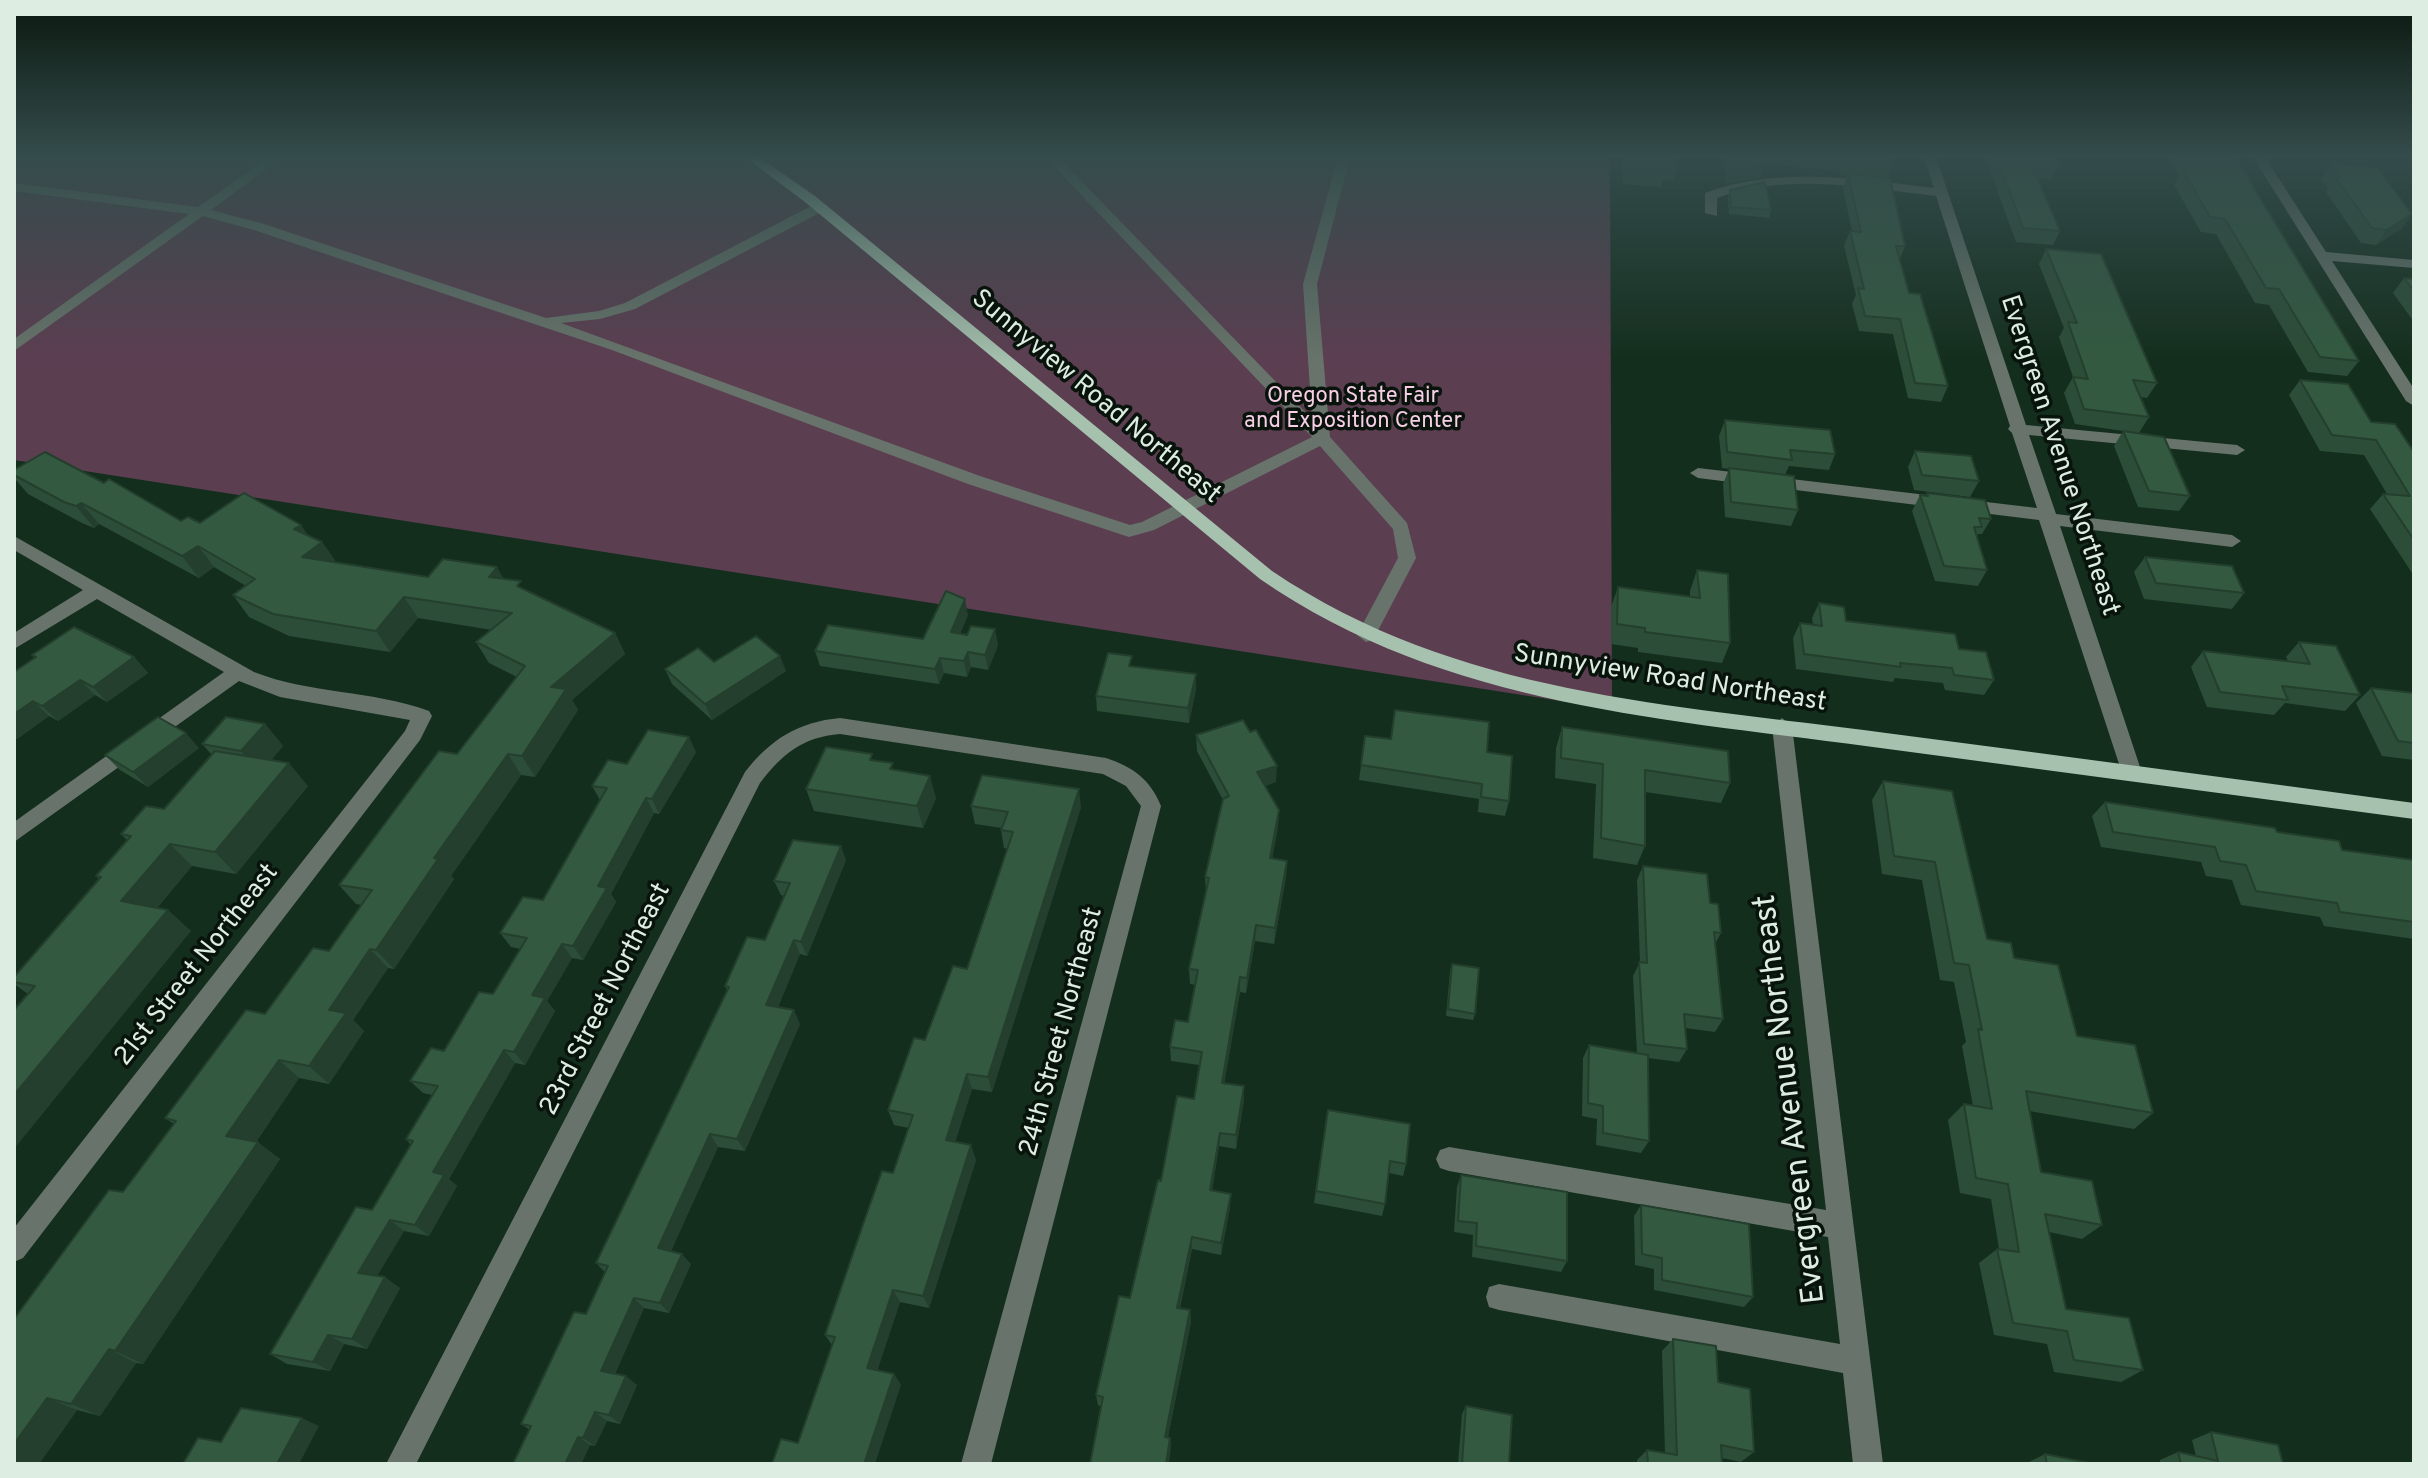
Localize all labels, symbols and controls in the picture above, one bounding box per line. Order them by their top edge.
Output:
street label: Sunnyview Road Northeast [964,284,1226,512]
street label: Evergreen Avenue Northeast [1991,292,2125,620]
park label: Oregon State Fair and Exposition Center [1244,385,1462,436]
street label: Sunnyview Road Northeast [1511,640,1829,720]
street label: 21st Street Northeast [109,859,287,1073]
street label: 23rd Street Northeast [535,879,679,1121]
street label: Evergreen Avenue Northeast [1748,892,1836,1306]
street label: 24th Street Northeast [1015,904,1111,1160]

